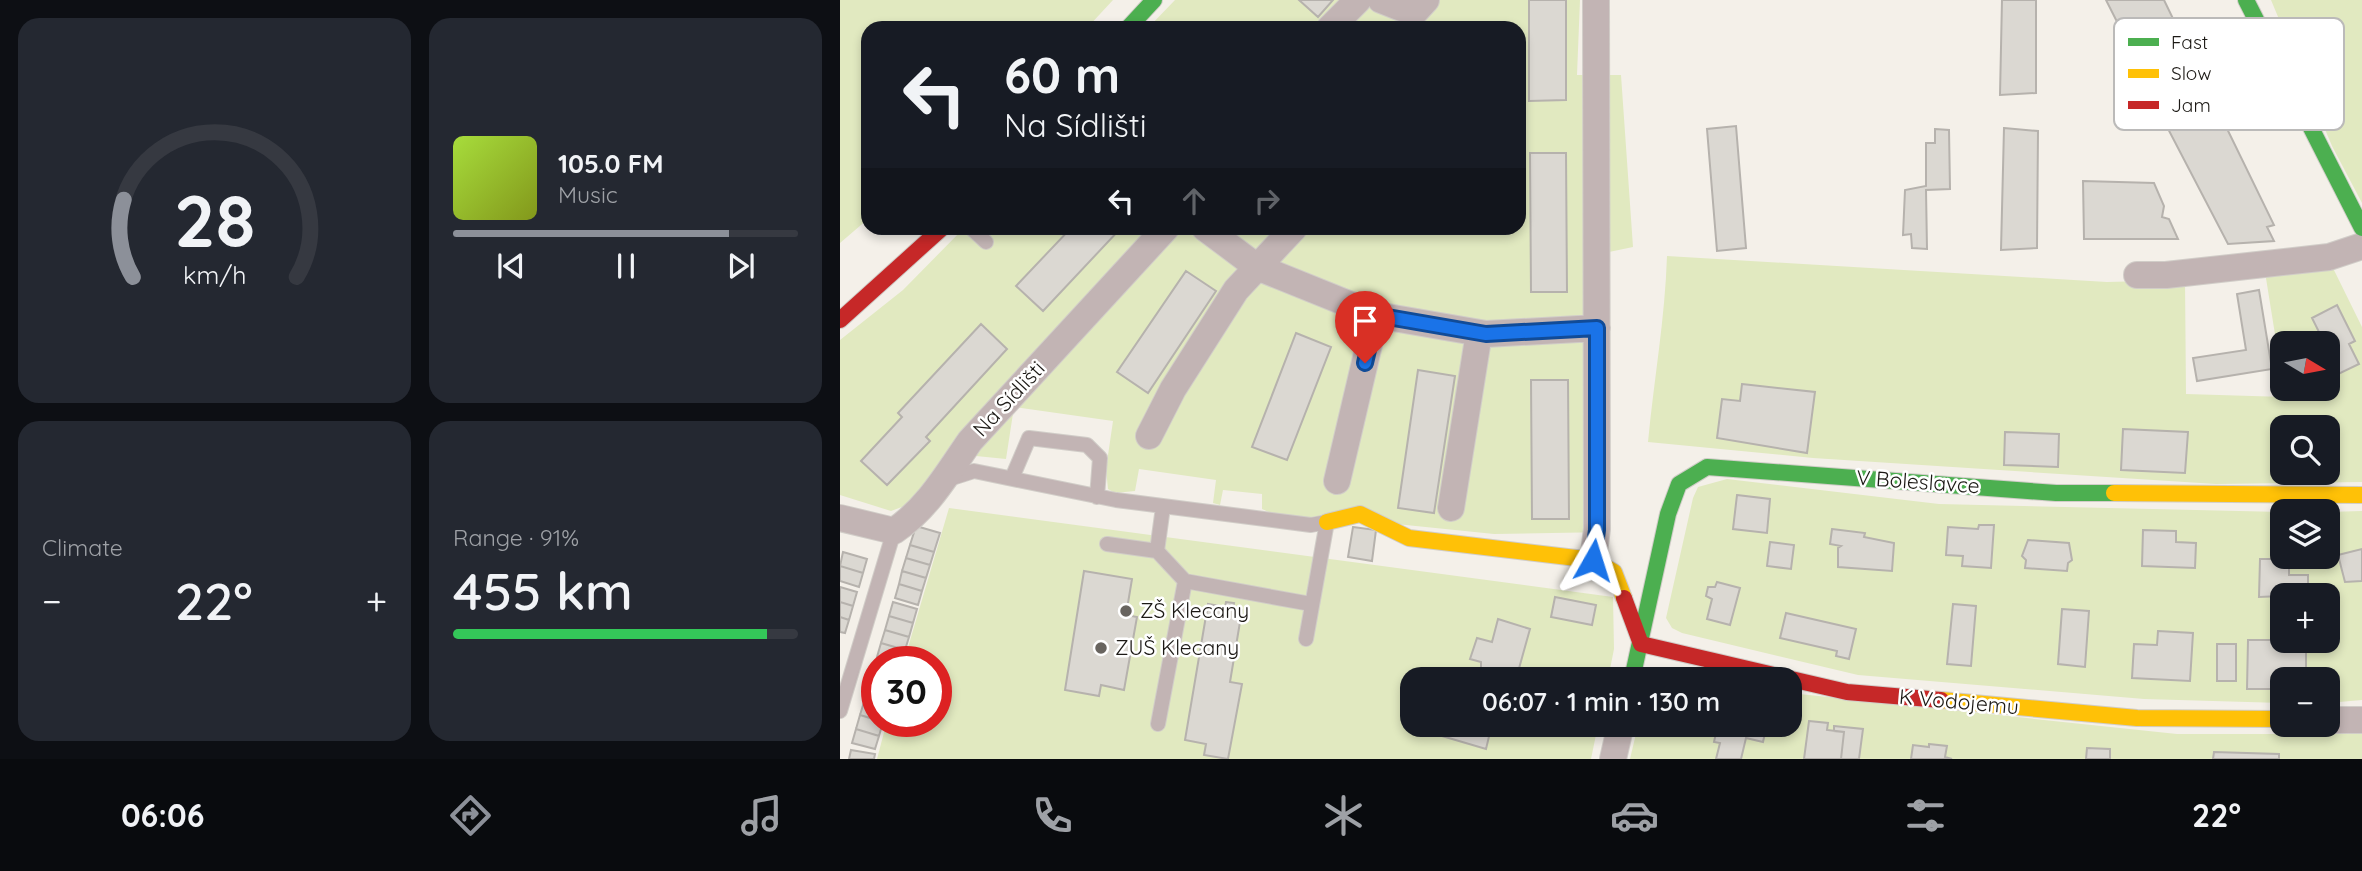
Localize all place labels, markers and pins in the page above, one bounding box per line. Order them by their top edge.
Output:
pin [1335,291,1395,363]
place label: ZŠ Klecany [1140,597,1249,623]
marker: ZŠ Klecany [1118,603,1134,619]
place label: ZUŠ Klecany [1115,634,1239,660]
marker: ZUŠ Klecany [1093,640,1109,656]

